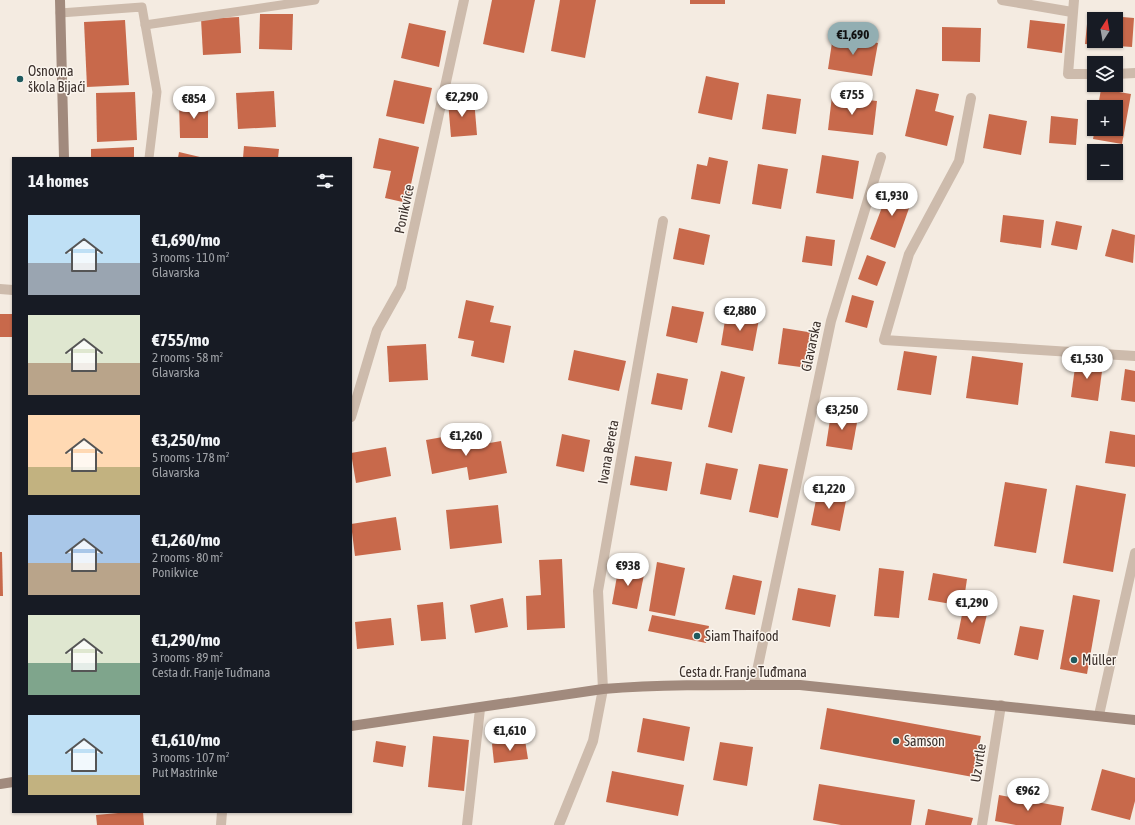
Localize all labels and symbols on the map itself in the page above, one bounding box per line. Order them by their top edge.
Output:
north arrow [1087,12,1123,48]
pin: €1,690 [820,22,886,56]
place label: Osnovna škola Bijaći [28,63,86,95]
marker: Osnovna škola Bijaći [15,74,25,84]
pin: €755 [828,82,876,116]
pin: €2,290 [429,84,495,118]
pin: €854 [170,86,218,120]
street label: Ponikvice [391,183,417,235]
pin: €1,930 [859,183,925,217]
pin: €2,880 [707,298,773,332]
street label: Glavarska [798,319,824,373]
pin: €1,530 [1054,346,1120,380]
pin: €3,250 [809,397,875,431]
street label: Ivana Bereta [594,419,622,485]
pin: €1,260 [433,423,499,457]
pin: €1,220 [796,476,862,510]
pin: €938 [604,553,652,587]
pin: €1,290 [939,590,1005,624]
place label: Siam Thaifood [705,628,779,644]
marker: Siam Thaifood [692,631,702,641]
place label: Müller [1082,652,1117,668]
marker: Müller [1069,655,1079,665]
street label: Cesta dr. Franje Tuđmana [679,664,807,680]
pin: €1,610 [477,718,543,752]
place label: Samson [904,733,945,749]
marker: Samson [891,736,901,746]
street label: Uz vrtle [967,743,989,783]
pin: €962 [1004,778,1052,812]

